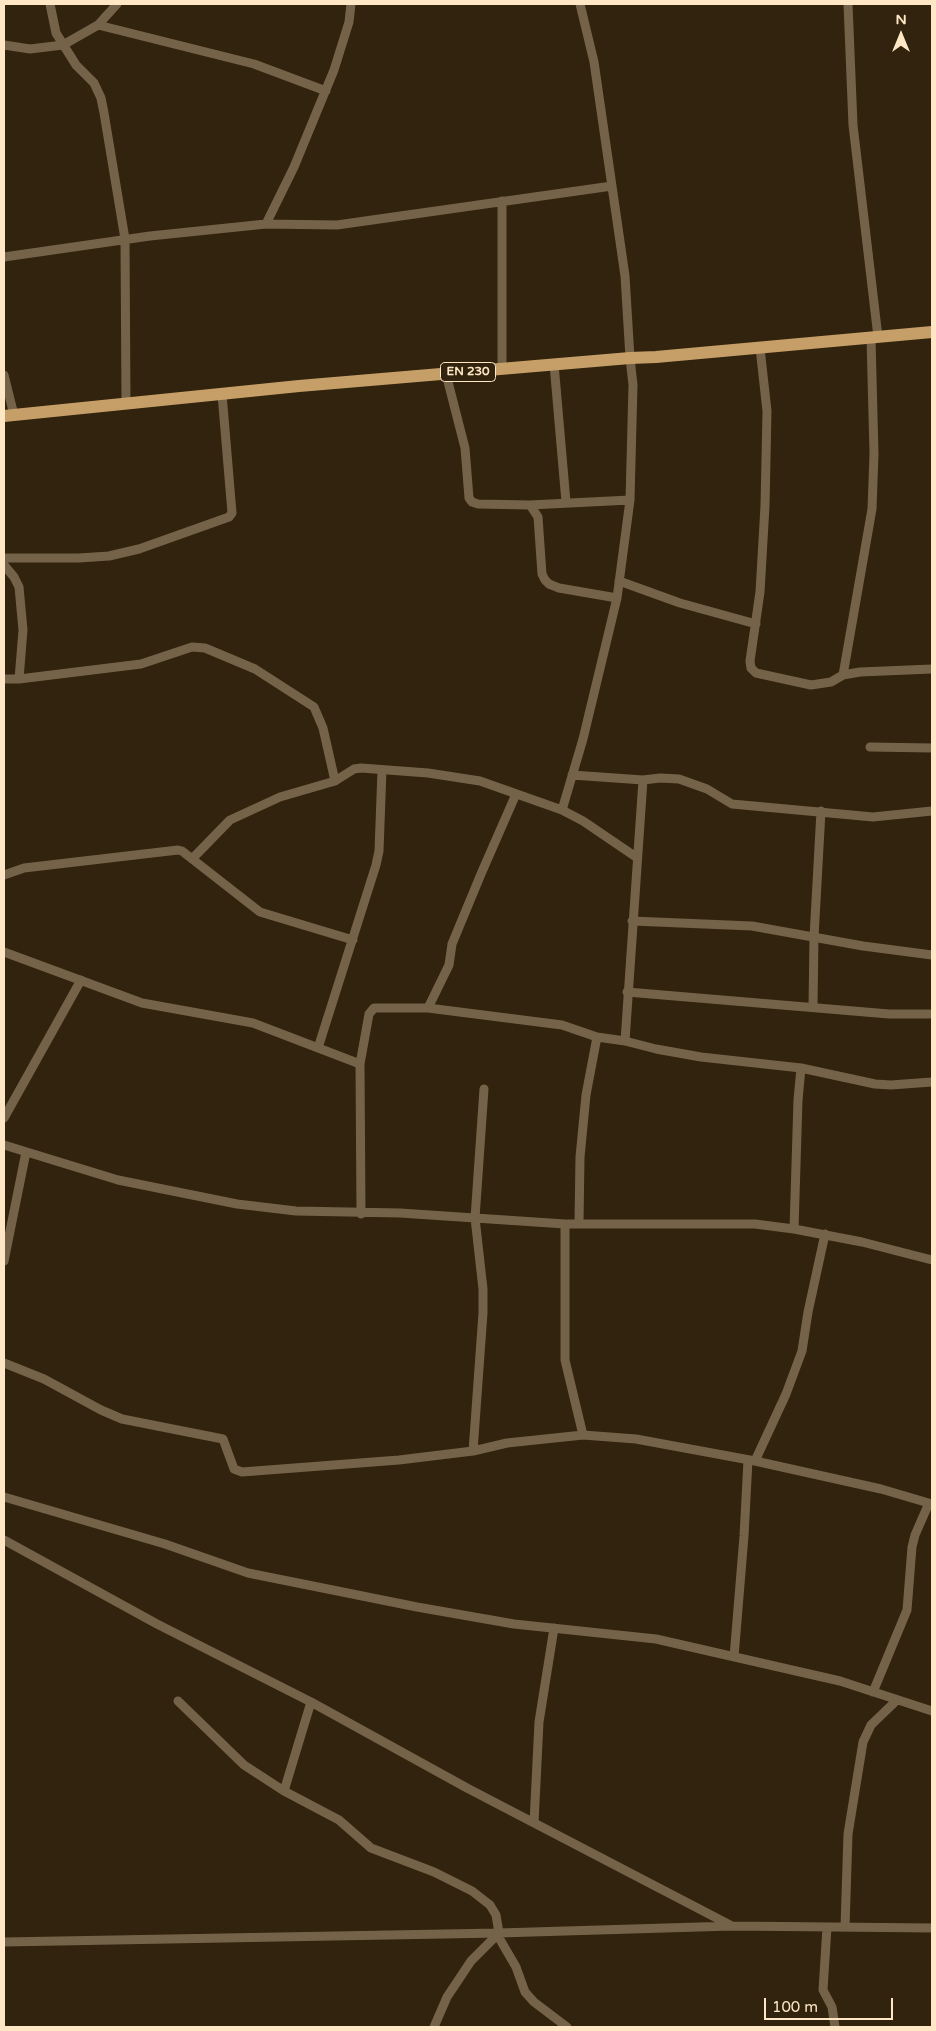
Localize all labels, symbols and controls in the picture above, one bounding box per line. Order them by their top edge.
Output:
north arrow [876,10,926,60]
text: N [895,11,907,28]
road number: EN 230 [440,362,496,382]
scale bar [766,1988,895,2020]
text: 100 m [772,1998,818,2016]

